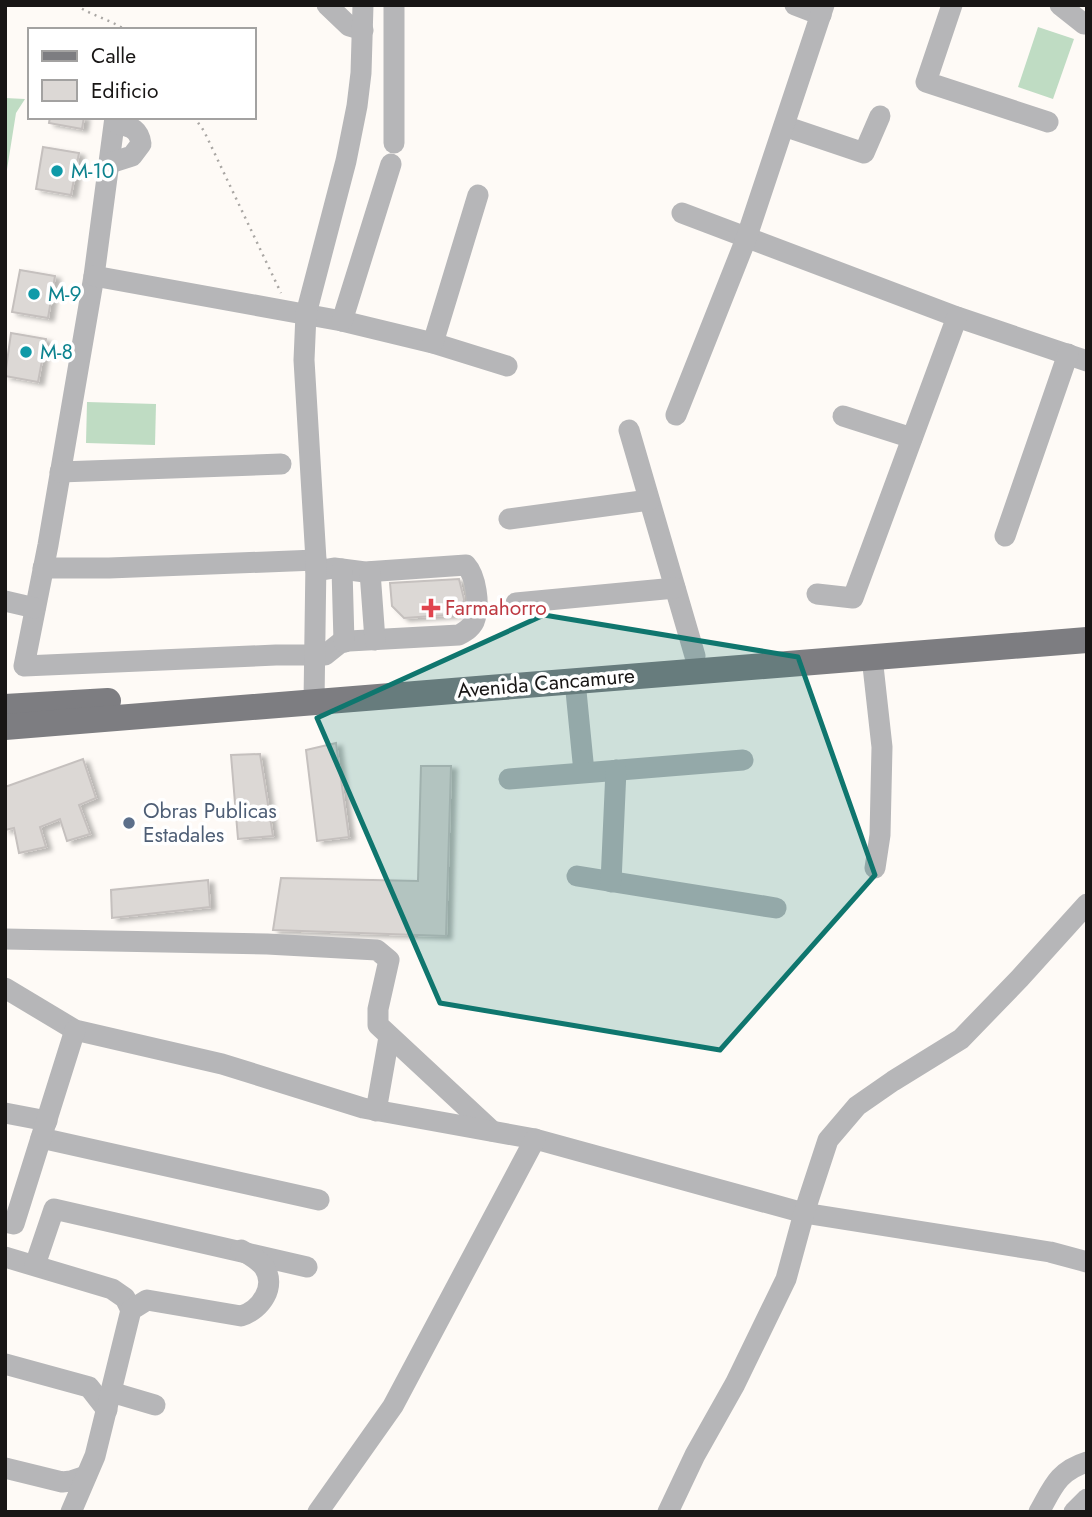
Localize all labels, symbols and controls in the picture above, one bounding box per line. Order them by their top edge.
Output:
legend [28,28,256,119]
text: Calle [91,41,136,71]
text: Edificio [91,76,158,106]
place label: M-10 [71,156,114,186]
marker: M-10 [49,163,65,179]
place label: M-9 [48,279,82,309]
marker: M-9 [26,286,42,302]
place label: M-8 [40,337,73,367]
marker: M-8 [18,344,34,360]
place label: Farmahorro [445,593,547,623]
marker: Farmahorro [423,600,439,616]
street label: Avenida Cancamure [456,660,636,706]
place label: Obras Publicas Estadales [143,796,277,850]
marker: Obras Publicas Estadales [121,815,137,831]

